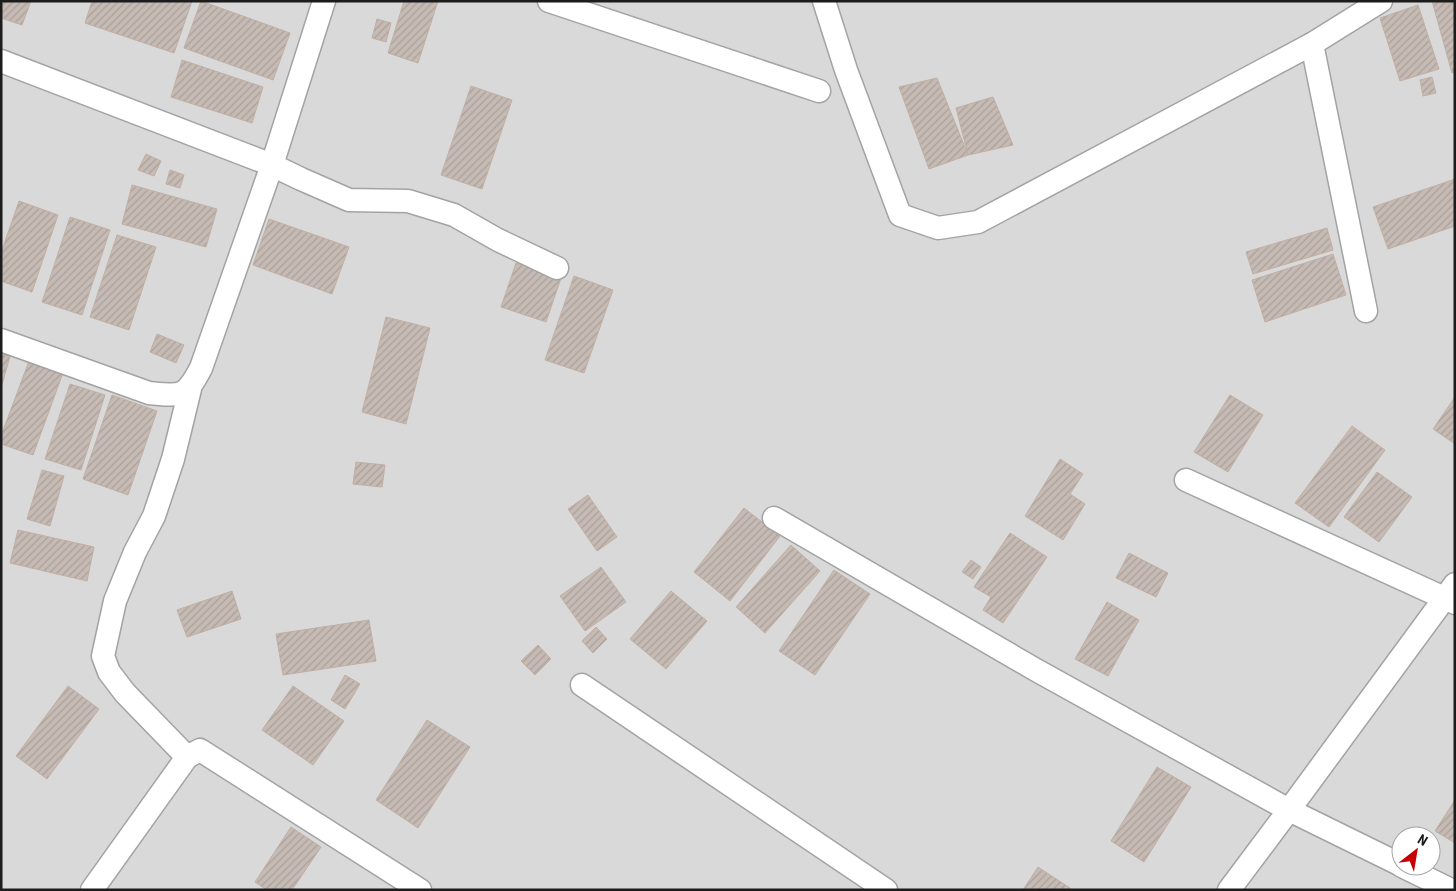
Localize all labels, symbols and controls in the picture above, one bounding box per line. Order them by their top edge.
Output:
north arrow [1391,826,1441,876]
text: N [1415,831,1430,849]

